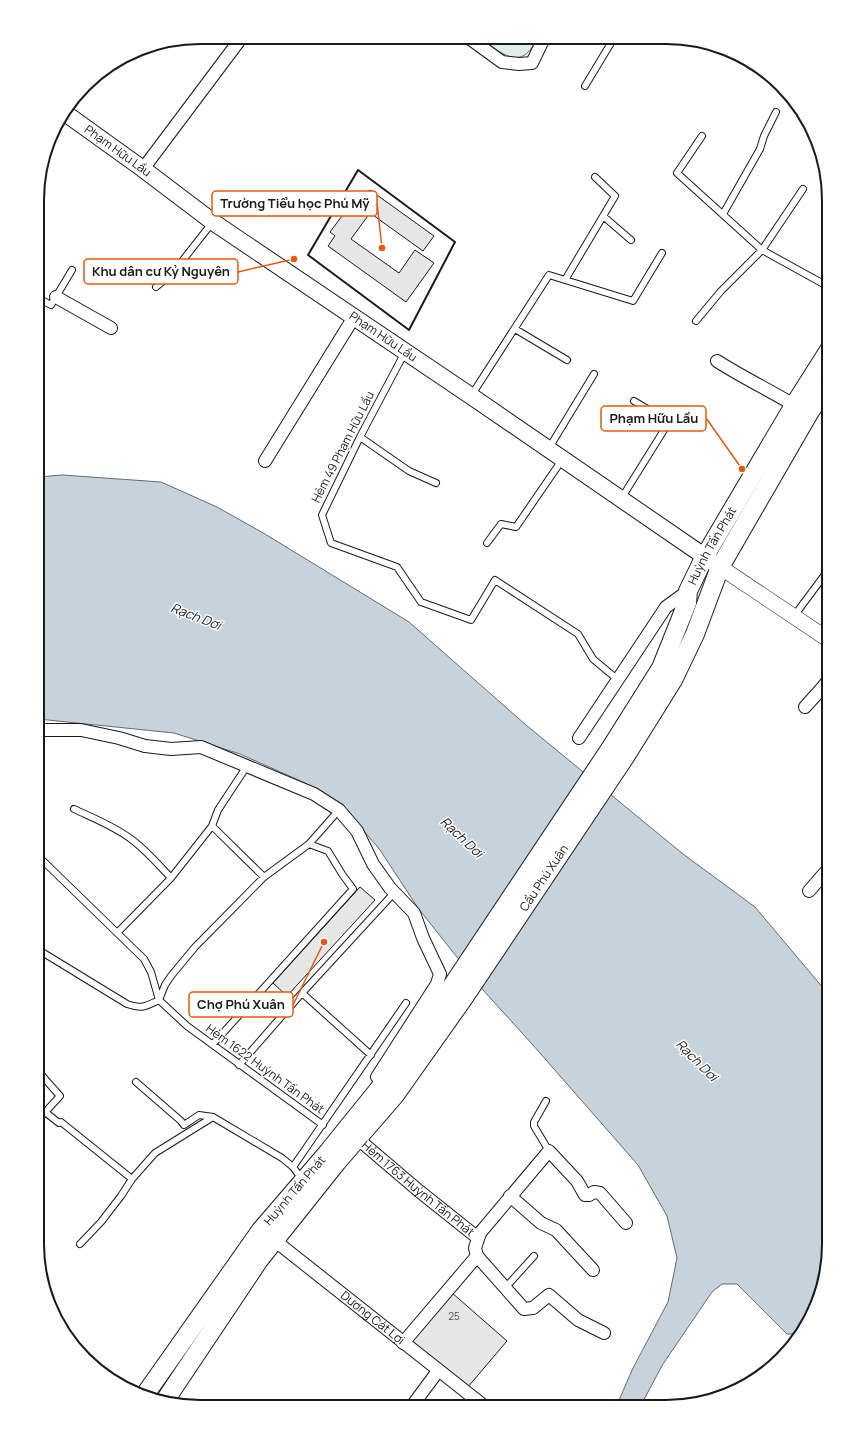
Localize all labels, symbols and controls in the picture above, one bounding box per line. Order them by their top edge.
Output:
street label: Phạm Hữu Lầu [81,121,155,180]
callout: Trường Tiểu học Phú Mỹ [212,191,377,216]
text: Trường Tiểu học Phú Mỹ [220,194,370,212]
callout: Khu dân cư Kỷ Nguyên [84,259,238,284]
text: Khu dân cư Kỷ Nguyên [92,262,230,280]
street label: Phạm Hữu Lầu [346,307,421,365]
street label: Hẻm 49 Phạm Hữu Lầu [307,388,378,505]
callout: Phạm Hữu Lầu [601,406,706,431]
text: Phạm Hữu Lầu [609,409,699,427]
street label: Huỳnh Tấn Phát [683,503,740,588]
water label: Rạch Dơi [168,598,226,634]
water label: Rạch Dơi [437,813,489,863]
street label: Cầu Phú Xuân [515,841,572,914]
callout: Chợ Phú Xuân [189,992,293,1017]
text: Chợ Phú Xuân [197,995,285,1013]
street label: Hẻm 1622 Huỳnh Tấn Phát [203,1020,328,1118]
water label: Rạch Dơi [672,1035,723,1086]
street label: Hẻm 1763 Huỳnh Tấn Phát [358,1137,479,1240]
street label: Huỳnh Tấn Phát [260,1152,329,1229]
street label: Dương Cát Lợi [337,1287,409,1348]
house number: 25 [448,1309,460,1323]

